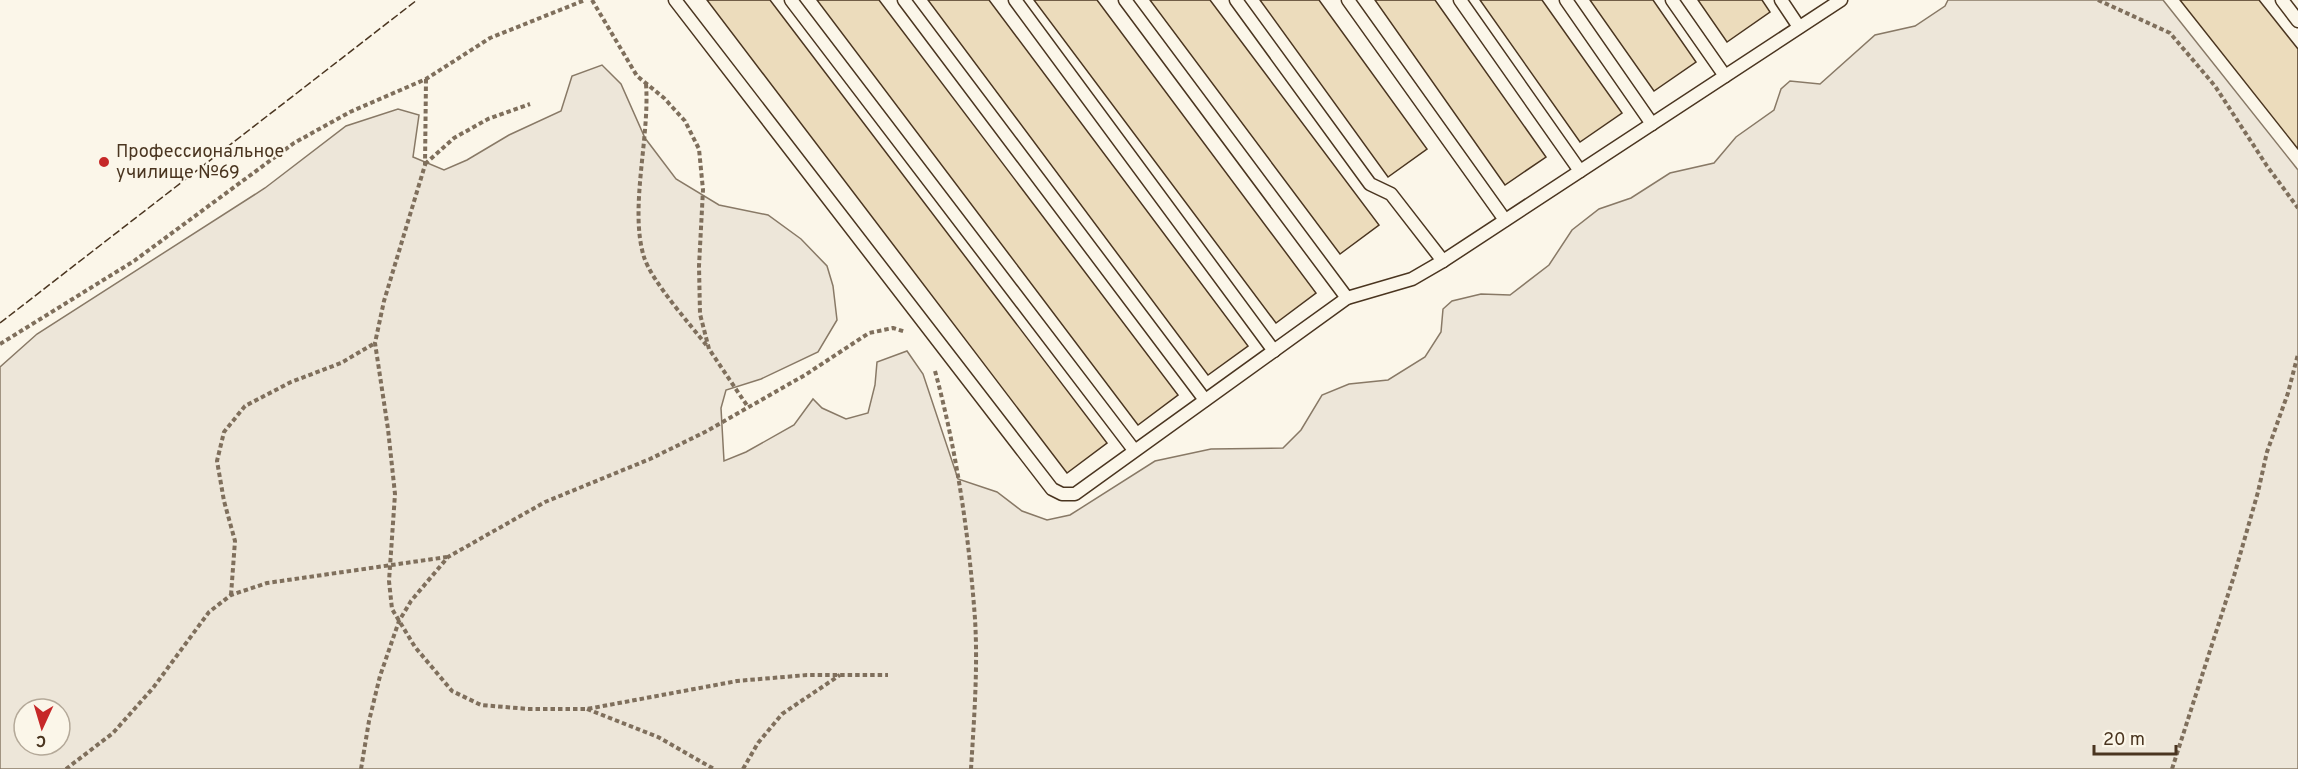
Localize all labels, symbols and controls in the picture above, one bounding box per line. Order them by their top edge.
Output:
place label: Профессиональное училище №69 [116,141,284,185]
marker: Профессиональное училище №69 [97,155,111,169]
north arrow [12,697,72,757]
scale bar [2094,718,2176,756]
text: 20 m [2103,729,2145,752]
text: С [35,730,47,750]

